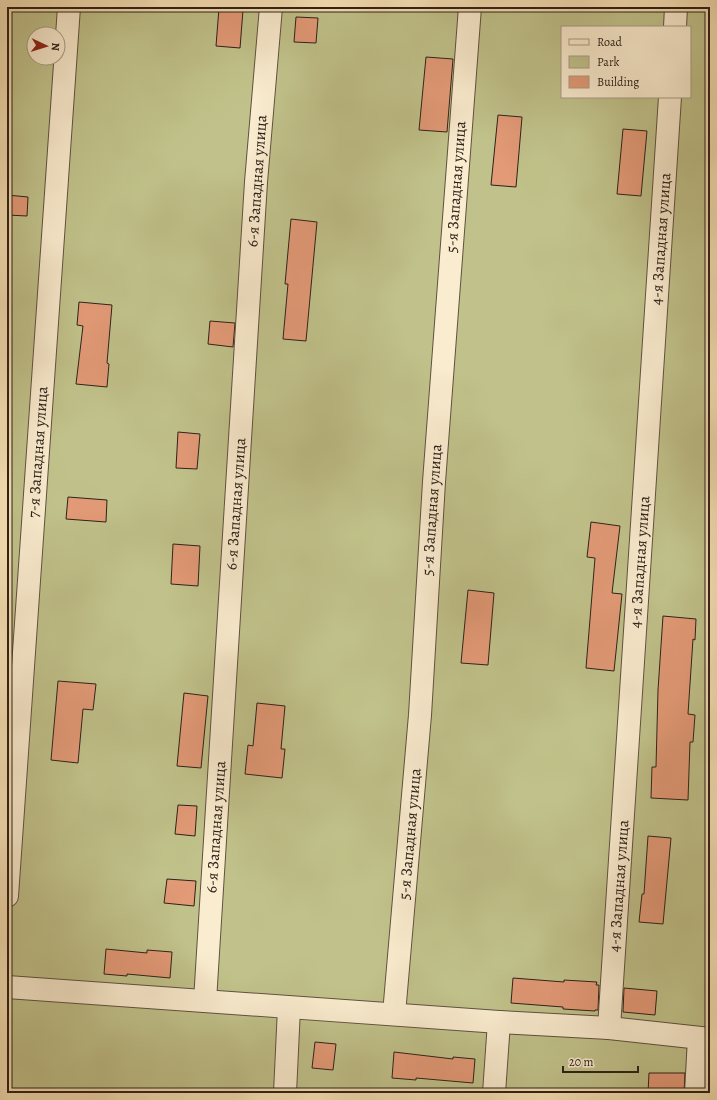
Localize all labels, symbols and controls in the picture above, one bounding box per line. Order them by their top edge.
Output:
north arrow [26,26,66,66]
legend [561,26,691,98]
text: Road [597,34,623,50]
text: N [48,42,63,51]
text: Park [597,54,620,70]
text: Building [597,74,639,90]
street label: 6-я Западная улица [241,113,273,248]
street label: 5-я Западная улица [440,120,472,254]
street label: 4-я Западная улица [645,172,677,306]
street label: 7-я Западная улица [22,385,54,519]
street label: 6-я Западная улица [220,436,252,571]
street label: 5-я Западная улица [416,443,448,577]
street label: 4-я Западная улица [624,495,656,629]
street label: 6-я Западная улица [200,759,232,894]
street label: 5-я Западная улица [393,767,427,901]
street label: 4-я Западная улица [603,819,635,953]
scale bar [563,1048,638,1074]
text: 20 m [569,1054,593,1070]

